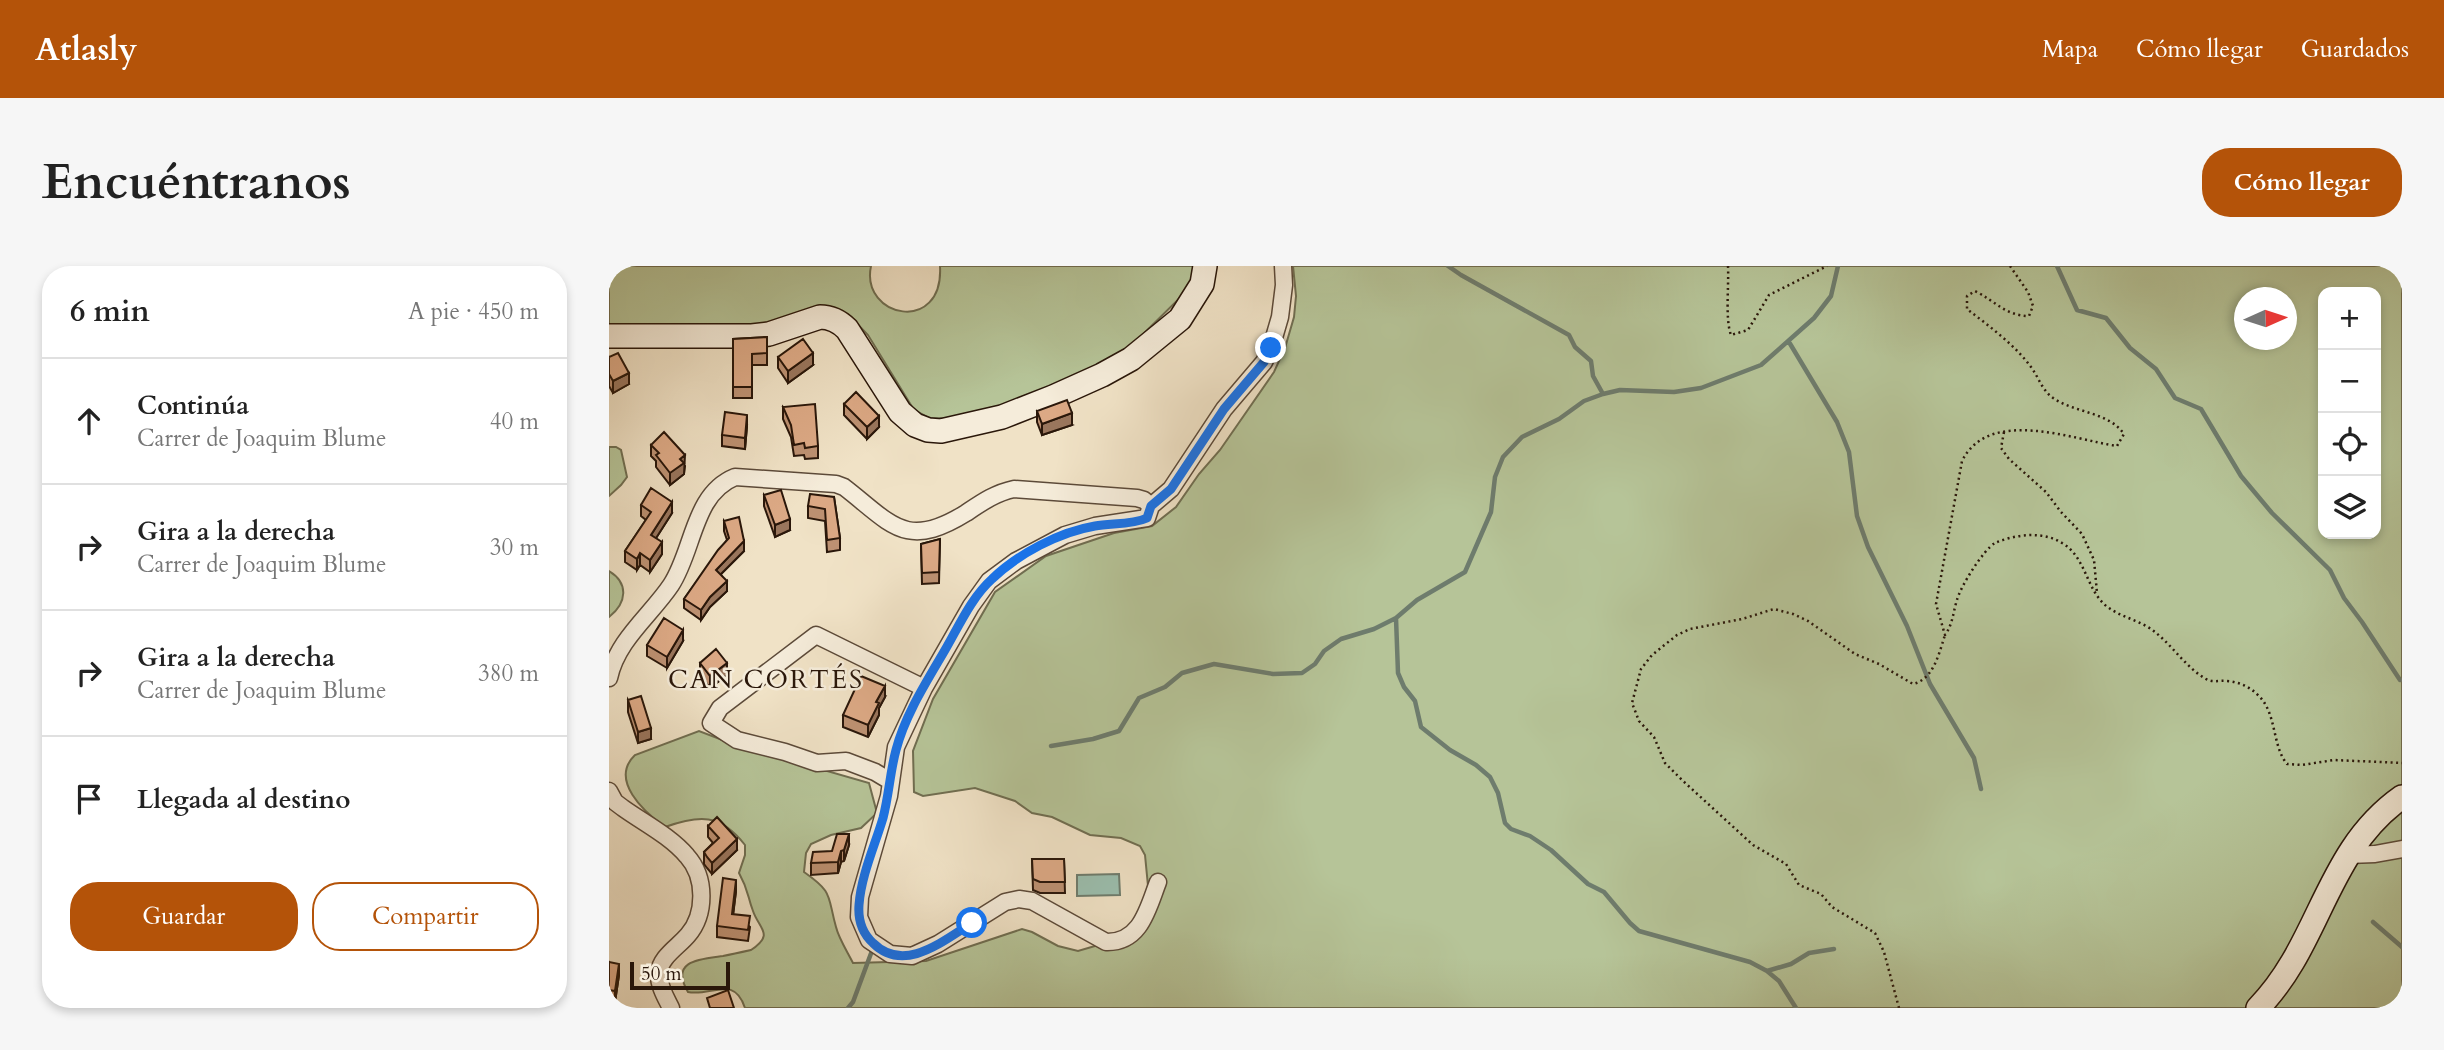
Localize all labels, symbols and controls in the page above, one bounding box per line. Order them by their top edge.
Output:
text: Atlasly [35,27,137,72]
text: Mapa [2042,33,2098,66]
text: Cómo llegar [2136,33,2263,66]
text: Guardados [2301,33,2409,66]
button: Cómo llegar [2202,148,2402,217]
text: Encuéntranos [42,149,351,216]
north arrow [2234,287,2297,350]
map controls [2318,287,2381,539]
button: + [2318,287,2381,350]
text: 6 min [70,291,150,332]
text: A pie · 450 m [408,296,539,327]
route end [1255,332,1286,363]
button: − [2318,350,2381,413]
text: Continúa [137,388,249,423]
icon: ahead [70,402,108,440]
text: 40 m [490,406,539,437]
button: locate [2318,413,2381,476]
text: Carrer de Joaquim Blume [137,423,386,454]
button: layers [2318,476,2381,539]
text: Gira a la derecha [137,514,335,549]
icon: right [70,528,108,566]
text: 30 m [490,532,539,563]
text: Carrer de Joaquim Blume [137,549,386,580]
text: Gira a la derecha [137,640,335,675]
icon: right [70,654,108,692]
text: 380 m [478,658,539,689]
district label: CAN CORTÉS [668,662,864,697]
text: Carrer de Joaquim Blume [137,675,386,706]
icon: arrive [70,780,108,818]
text: Llegada al destino [137,782,351,817]
button: Guardar [70,882,298,951]
button: Compartir [312,882,539,951]
route start [956,907,987,938]
scale bar [630,959,730,991]
text: 50 m [641,961,682,987]

